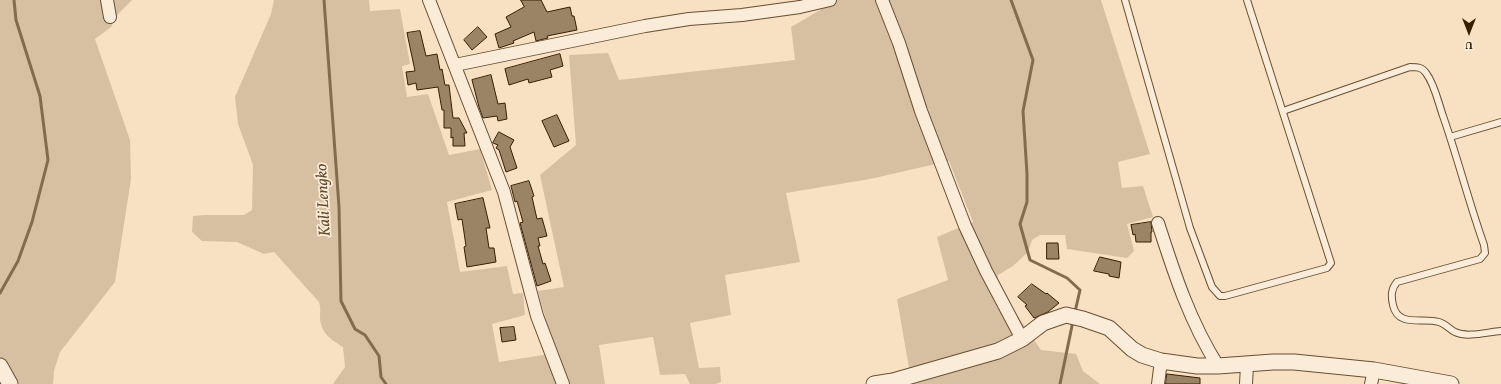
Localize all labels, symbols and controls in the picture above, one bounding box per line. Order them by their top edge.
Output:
north arrow [1449,12,1489,52]
text: U [1465,37,1473,52]
water label: Kali Lengko [314,163,336,237]

